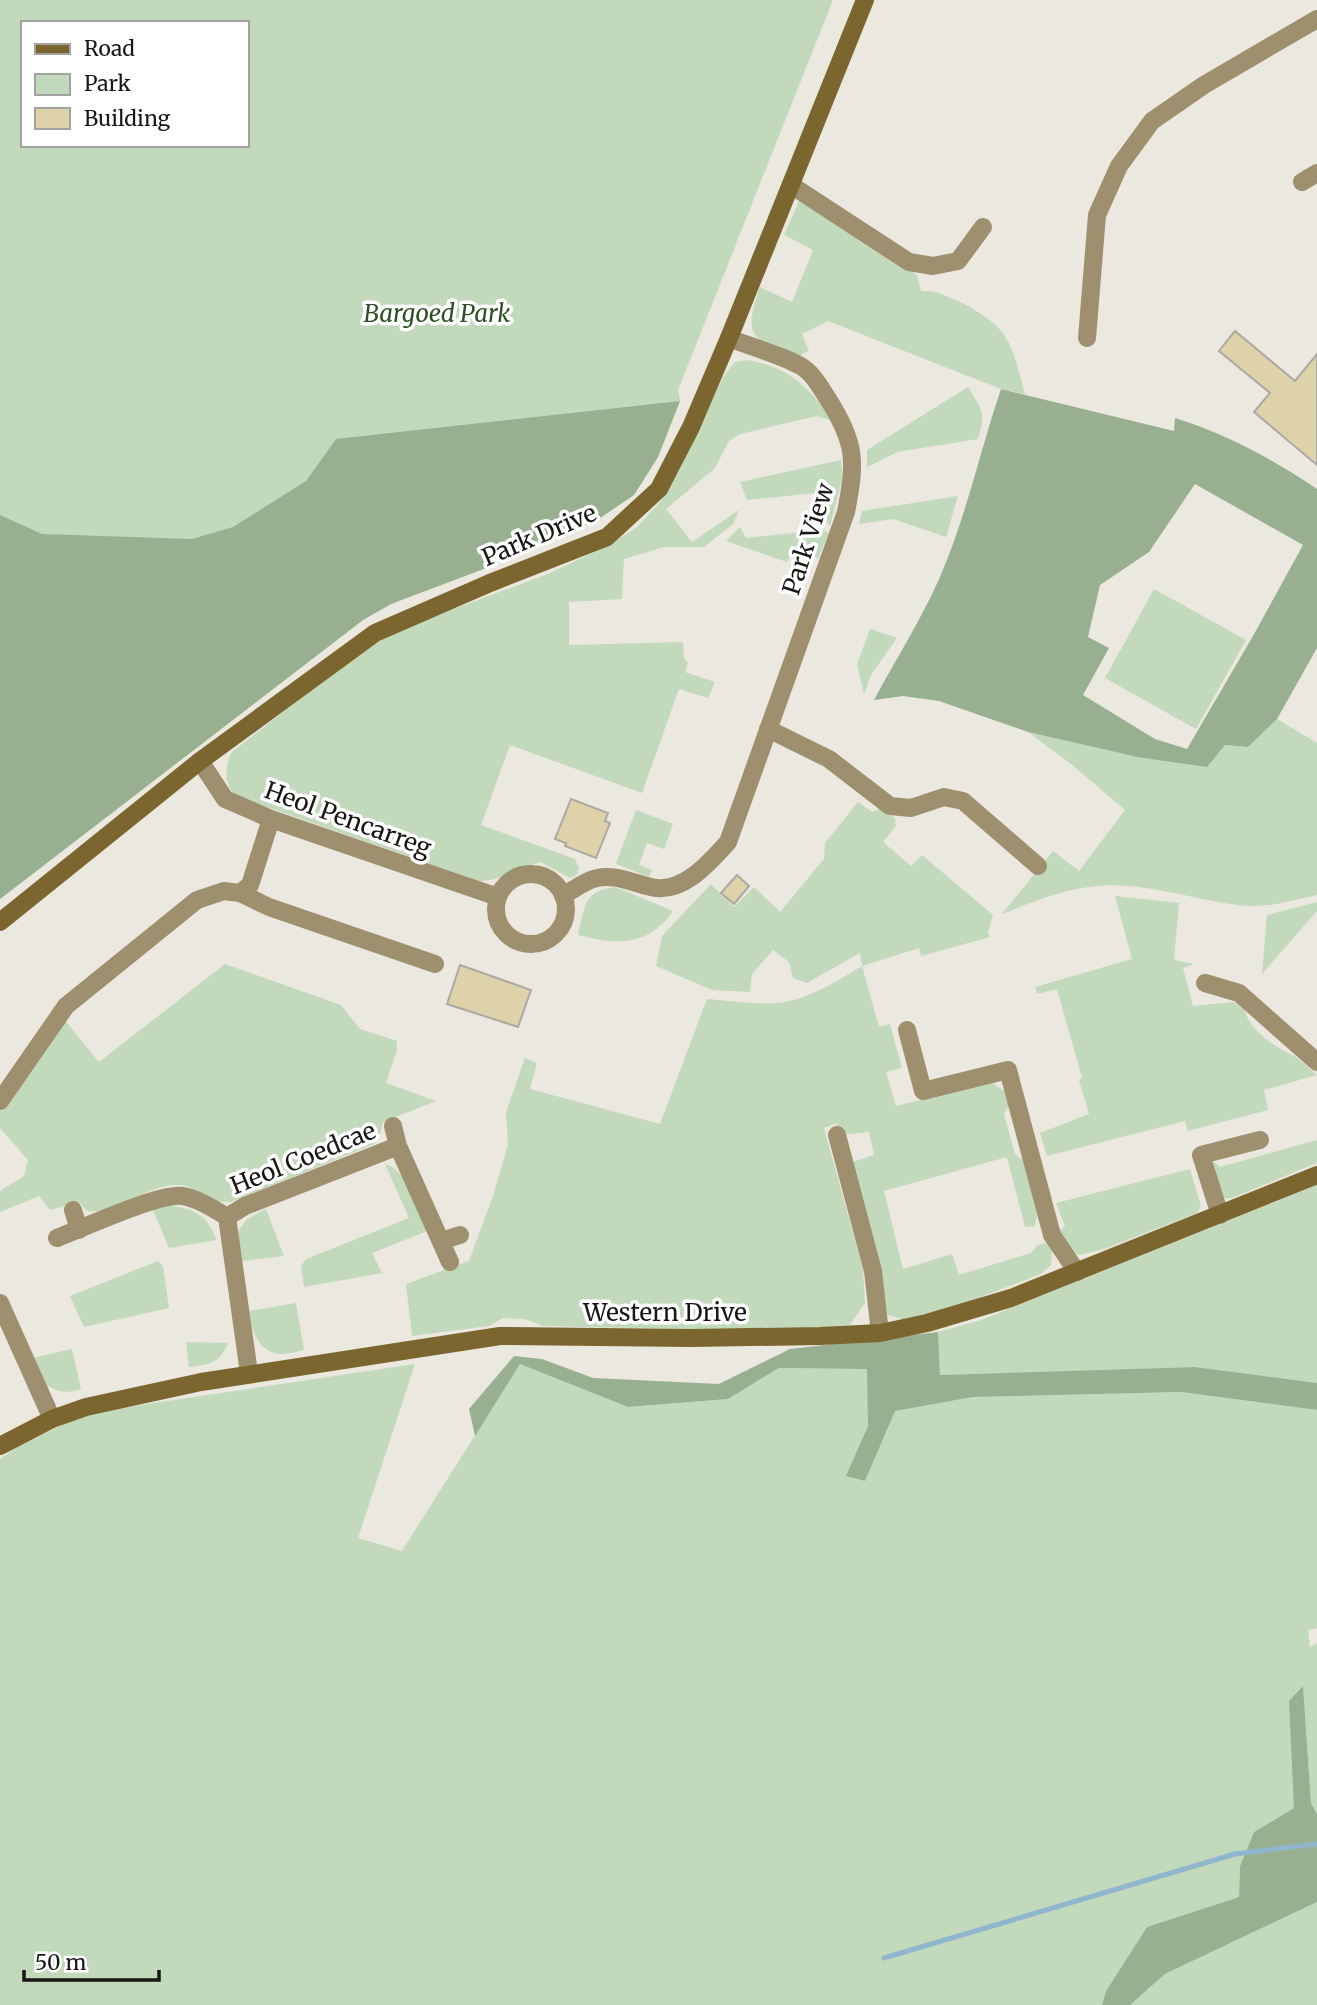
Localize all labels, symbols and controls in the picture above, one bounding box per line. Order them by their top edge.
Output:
legend [21,21,248,147]
text: Road [84,35,135,62]
text: Park [84,70,131,97]
text: Building [84,105,171,132]
park label: Bargoed Park [364,298,510,329]
street label: Park View [775,479,841,599]
street label: Park Drive [477,497,601,573]
street label: Heol Pencarreg [260,774,436,864]
street label: Heol Coedcae [226,1115,380,1201]
street label: Western Drive [582,1297,747,1328]
scale bar [24,1938,159,1982]
text: 50 m [35,1949,86,1976]

